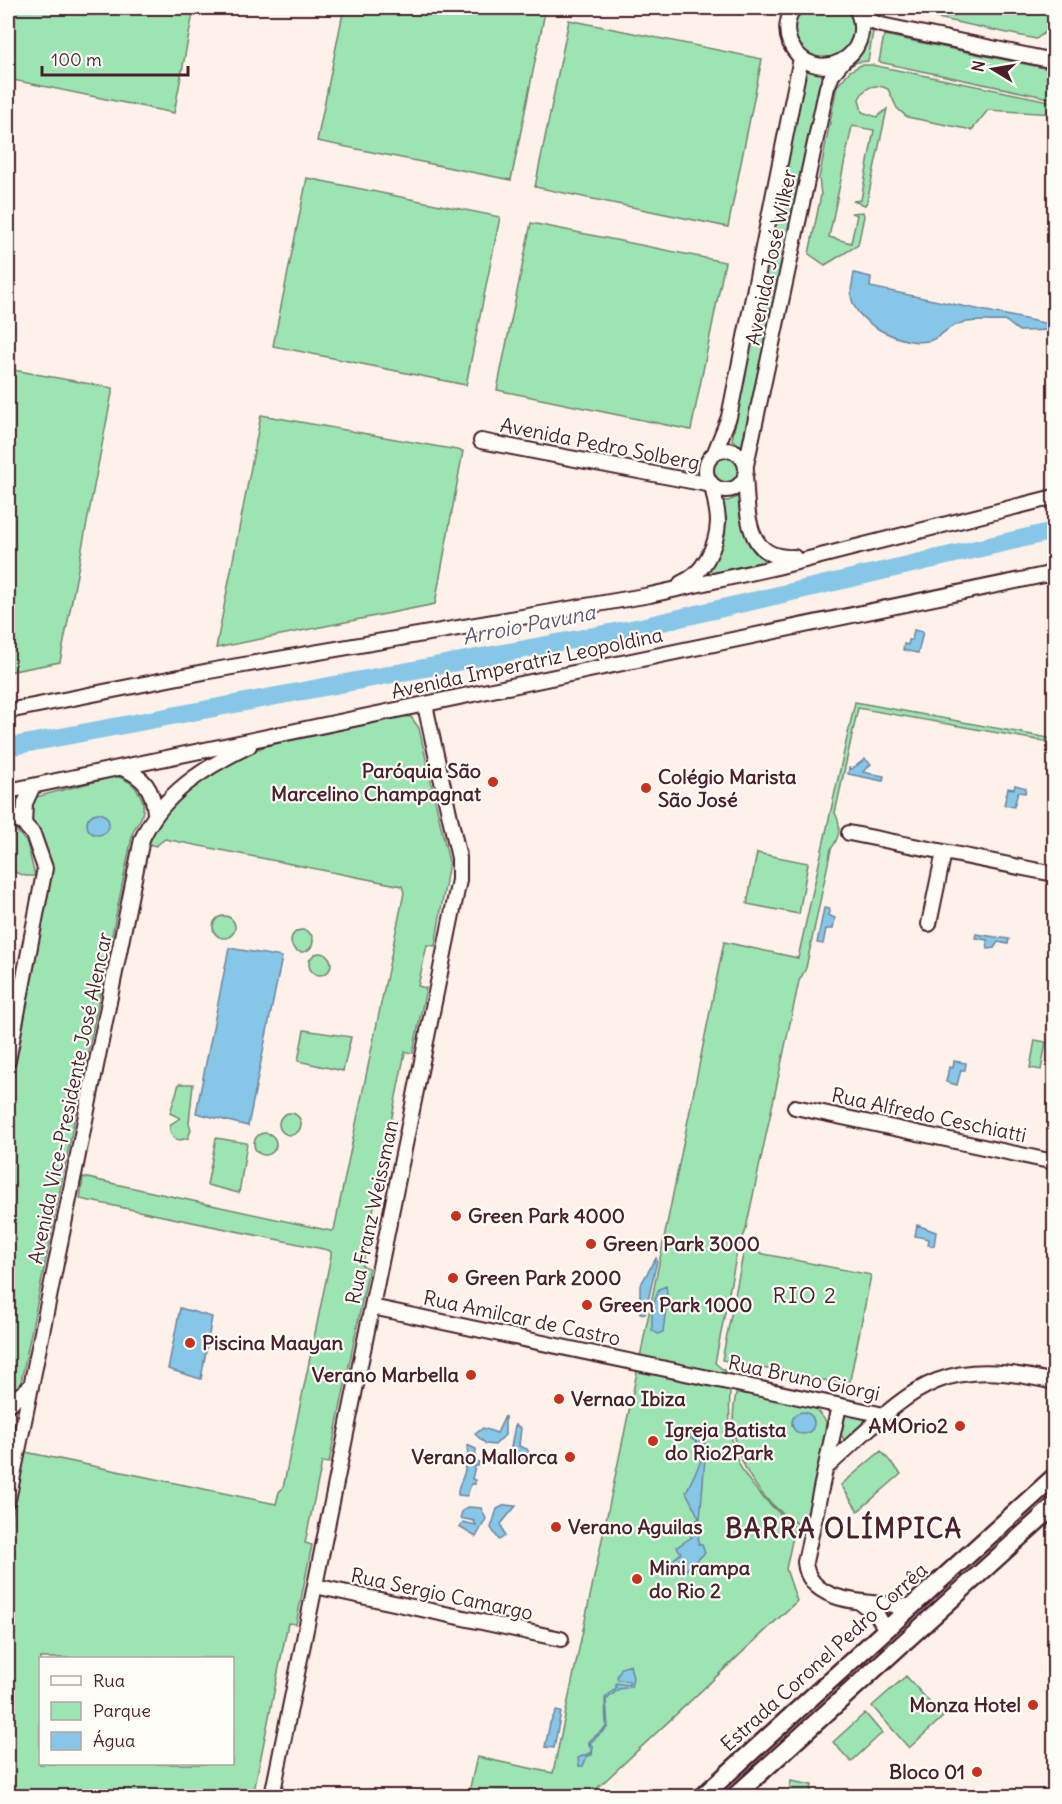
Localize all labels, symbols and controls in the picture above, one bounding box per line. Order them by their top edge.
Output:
scale bar [42,39,188,77]
north arrow [963,39,1023,99]
text: 100 m [51,48,102,71]
text: N [967,59,989,73]
street label: Avenida José Wilker [740,167,801,347]
street label: Avenida Pedro Solberg [498,412,702,475]
water label: Arroio Pavuna [460,598,598,651]
street label: Avenida Imperatriz Leopoldina [389,621,665,704]
place label: Paróquia São Marcelino Champagnat [271,758,481,806]
place label: Colégio Marista São José [658,764,797,812]
marker: Paróquia São Marcelino Champagnat [486,775,500,789]
marker: Colégio Marista São José [639,781,653,795]
street label: Avenida Vice-Presidente José Alencar [22,930,117,1266]
street label: Rua Alfredo Ceschiatti [829,1082,1029,1147]
street label: Rua Franz Weissman [340,1118,403,1306]
place label: Green Park 4000 [468,1203,625,1228]
marker: Green Park 4000 [449,1209,463,1223]
place label: Green Park 3000 [603,1231,760,1256]
marker: Green Park 3000 [584,1237,598,1251]
place label: Green Park 2000 [465,1265,621,1290]
marker: Green Park 2000 [446,1271,460,1285]
district label: RIO 2 [772,1281,838,1309]
street label: Rua Amilcar de Castro [421,1284,623,1351]
place label: Green Park 1000 [599,1292,752,1317]
marker: Green Park 1000 [580,1298,594,1312]
place label: Piscina Maayan [202,1330,344,1355]
marker: Piscina Maayan [183,1336,197,1350]
street label: Rua Bruno Giorgi [726,1349,882,1406]
place label: Verano Marbella [312,1362,460,1387]
marker: Verano Marbella [464,1368,478,1382]
place label: Vernao Ibiza [571,1386,686,1411]
marker: Vernao Ibiza [552,1392,566,1406]
place label: AMOrio2 [869,1413,948,1438]
place label: Igreja Batista do Rio2Park [665,1417,787,1465]
marker: AMOrio2 [953,1419,967,1433]
marker: Igreja Batista do Rio2Park [646,1434,660,1448]
place label: Verano Mallorca [411,1444,559,1469]
marker: Verano Mallorca [563,1450,577,1464]
district label: BARRA OLÍMPICA [725,1511,963,1545]
place label: Verano Aguilas [568,1514,703,1539]
marker: Verano Aguilas [549,1520,563,1534]
place label: Mini rampa do Rio 2 [649,1555,751,1603]
street label: Estrada Coronel Pedro Corrêa [715,1557,932,1756]
street label: Rua Sergio Camargo [349,1562,535,1625]
marker: Mini rampa do Rio 2 [630,1572,644,1586]
legend [39,1657,234,1765]
text: Rua [93,1669,125,1692]
place label: Monza Hotel [909,1692,1021,1717]
marker: Monza Hotel [1026,1698,1040,1712]
text: Parque [93,1699,151,1722]
text: Água [93,1729,135,1752]
place label: Bloco 01 [889,1759,965,1784]
marker: Bloco 01 [970,1765,984,1779]

